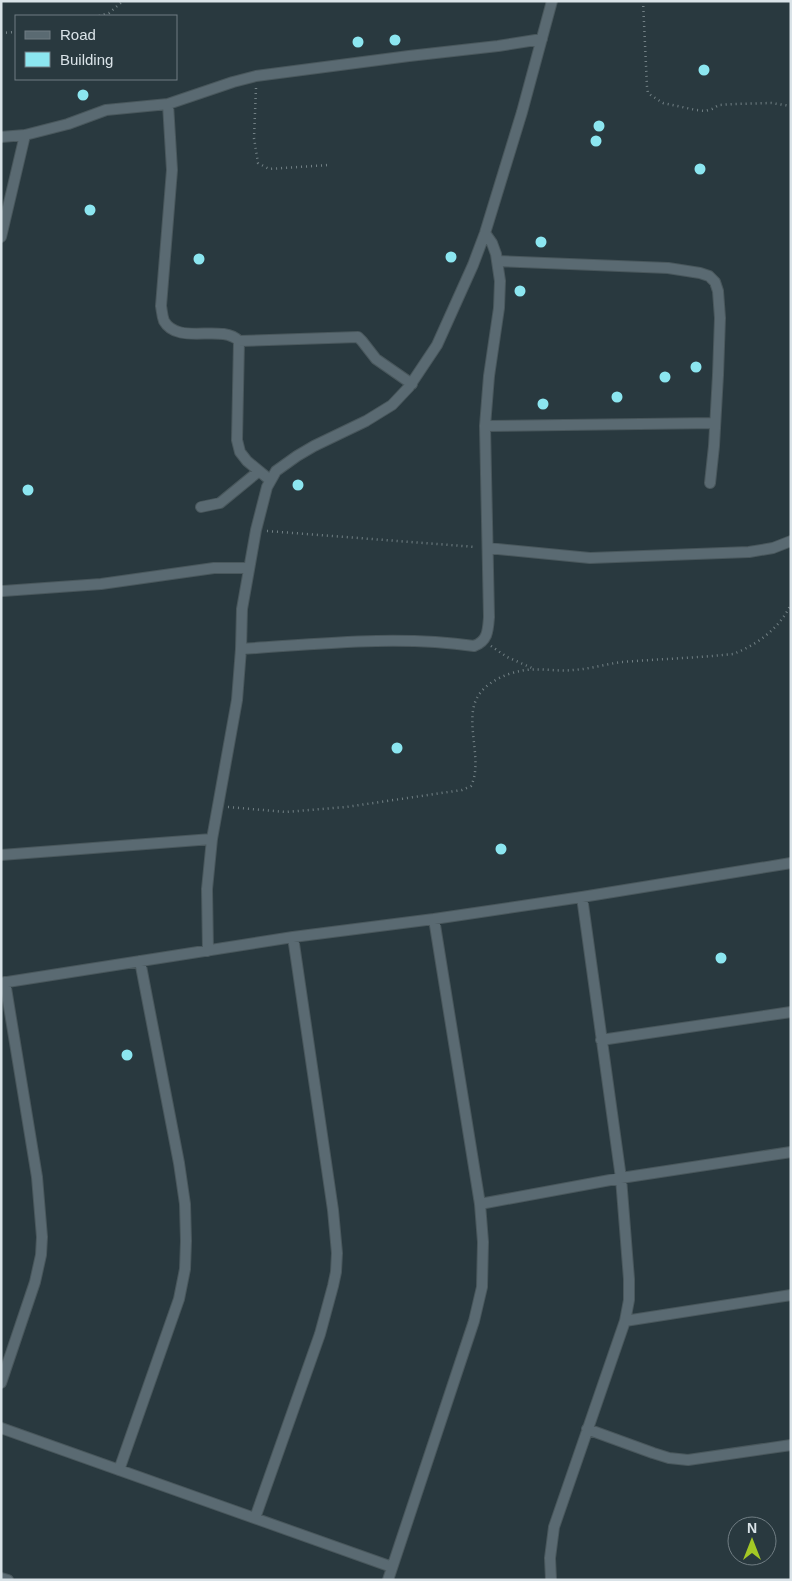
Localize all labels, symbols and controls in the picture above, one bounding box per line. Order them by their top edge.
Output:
legend [15,15,178,80]
text: Road [60,26,96,43]
text: Building [60,51,113,68]
north arrow [727,1516,777,1566]
text: N [747,1520,757,1536]

